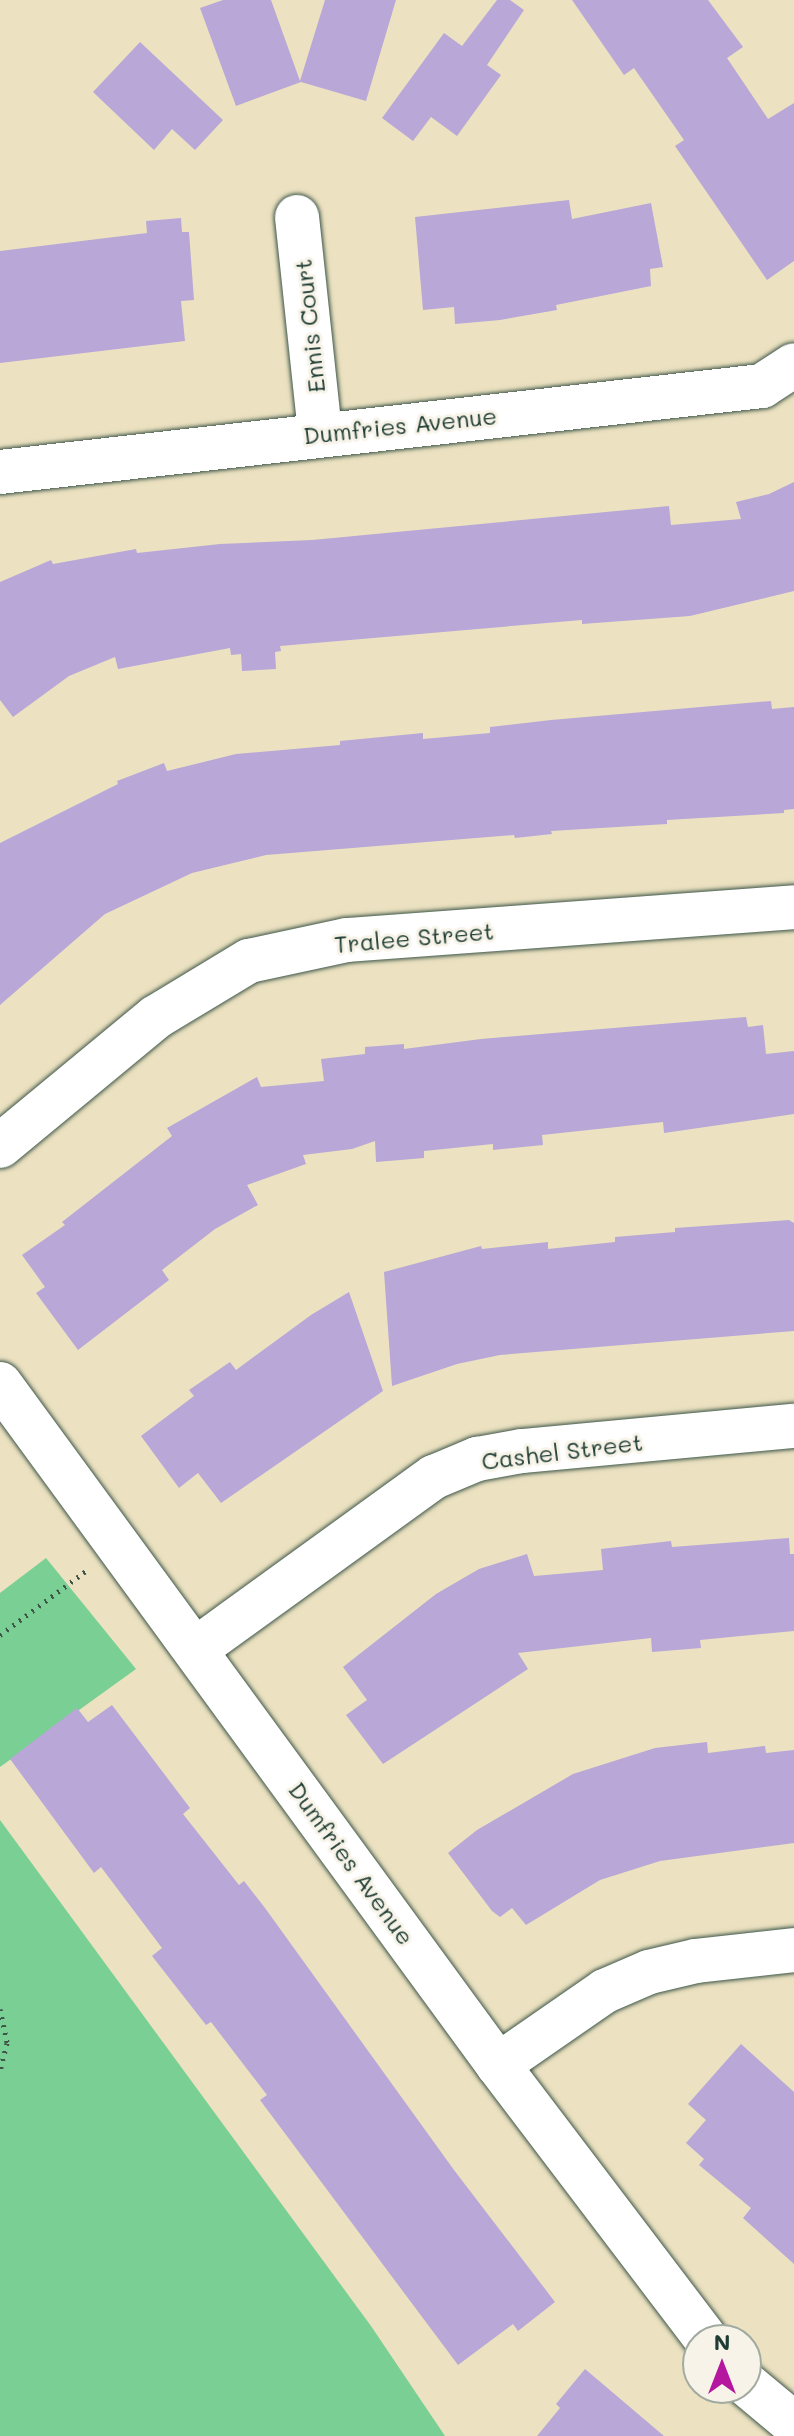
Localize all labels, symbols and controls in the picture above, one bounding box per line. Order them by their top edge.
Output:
street label: Ennis Court [288,258,330,394]
street label: Dumfries Avenue [302,401,498,449]
street label: Tralee Street [333,916,495,958]
street label: Cashel Street [480,1427,644,1475]
street label: Dumfries Avenue [283,1776,421,1950]
north arrow [682,2324,762,2404]
text: N [714,2327,730,2356]

